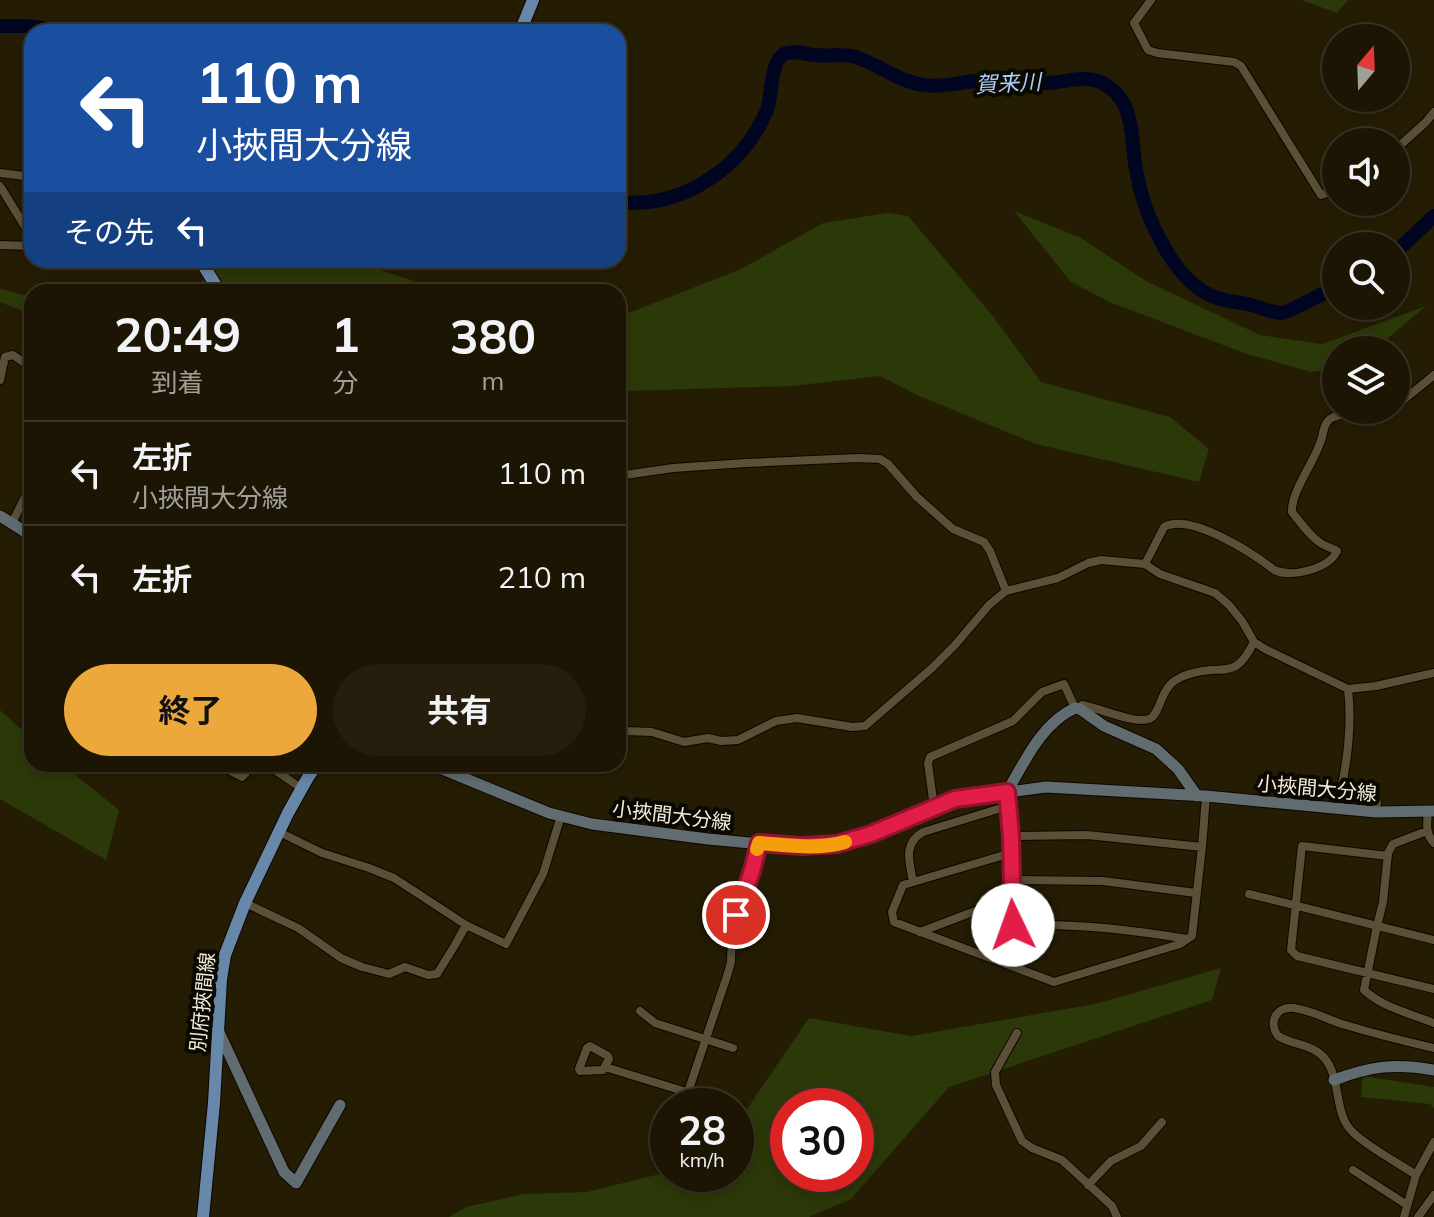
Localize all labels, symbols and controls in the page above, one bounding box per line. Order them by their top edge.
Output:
north arrow [1322,24,1410,112]
map controls [1322,24,1410,424]
text: 110 m [196,47,363,117]
icon: left [64,56,168,160]
water label: 賀来川 [974,67,1044,99]
text: 小挾間大分線 [196,122,412,167]
button: sound [1322,128,1410,216]
icon: left [170,208,214,252]
text: その先 [64,213,154,251]
button: search [1322,232,1410,320]
text: 20:49 [114,304,241,364]
text: 1 [331,304,360,364]
text: 380 [450,306,536,366]
button: layers [1322,336,1410,424]
text: m [481,364,504,397]
text: 到着 [151,366,203,399]
text: 分 [332,366,358,399]
text: 左折 [132,438,192,476]
icon: left [64,451,108,495]
text: 110 m [498,454,586,492]
text: 小挾間大分線 [132,481,288,514]
icon: left [64,555,108,599]
text: 210 m [498,558,586,596]
text: 左折 [132,560,192,598]
button: 終了 [64,664,317,756]
button: 共有 [333,664,586,756]
street label: 小挾間大分線 [1256,770,1378,806]
street label: 小挾間大分線 [611,795,733,835]
pin [702,881,770,949]
position arrow [971,883,1055,967]
icon: arrive [714,893,758,937]
street label: 別府挾間線 [184,951,220,1053]
speed limit sign: 30 [770,1088,874,1192]
text: 28 [678,1105,726,1155]
text: km/h [679,1147,725,1172]

